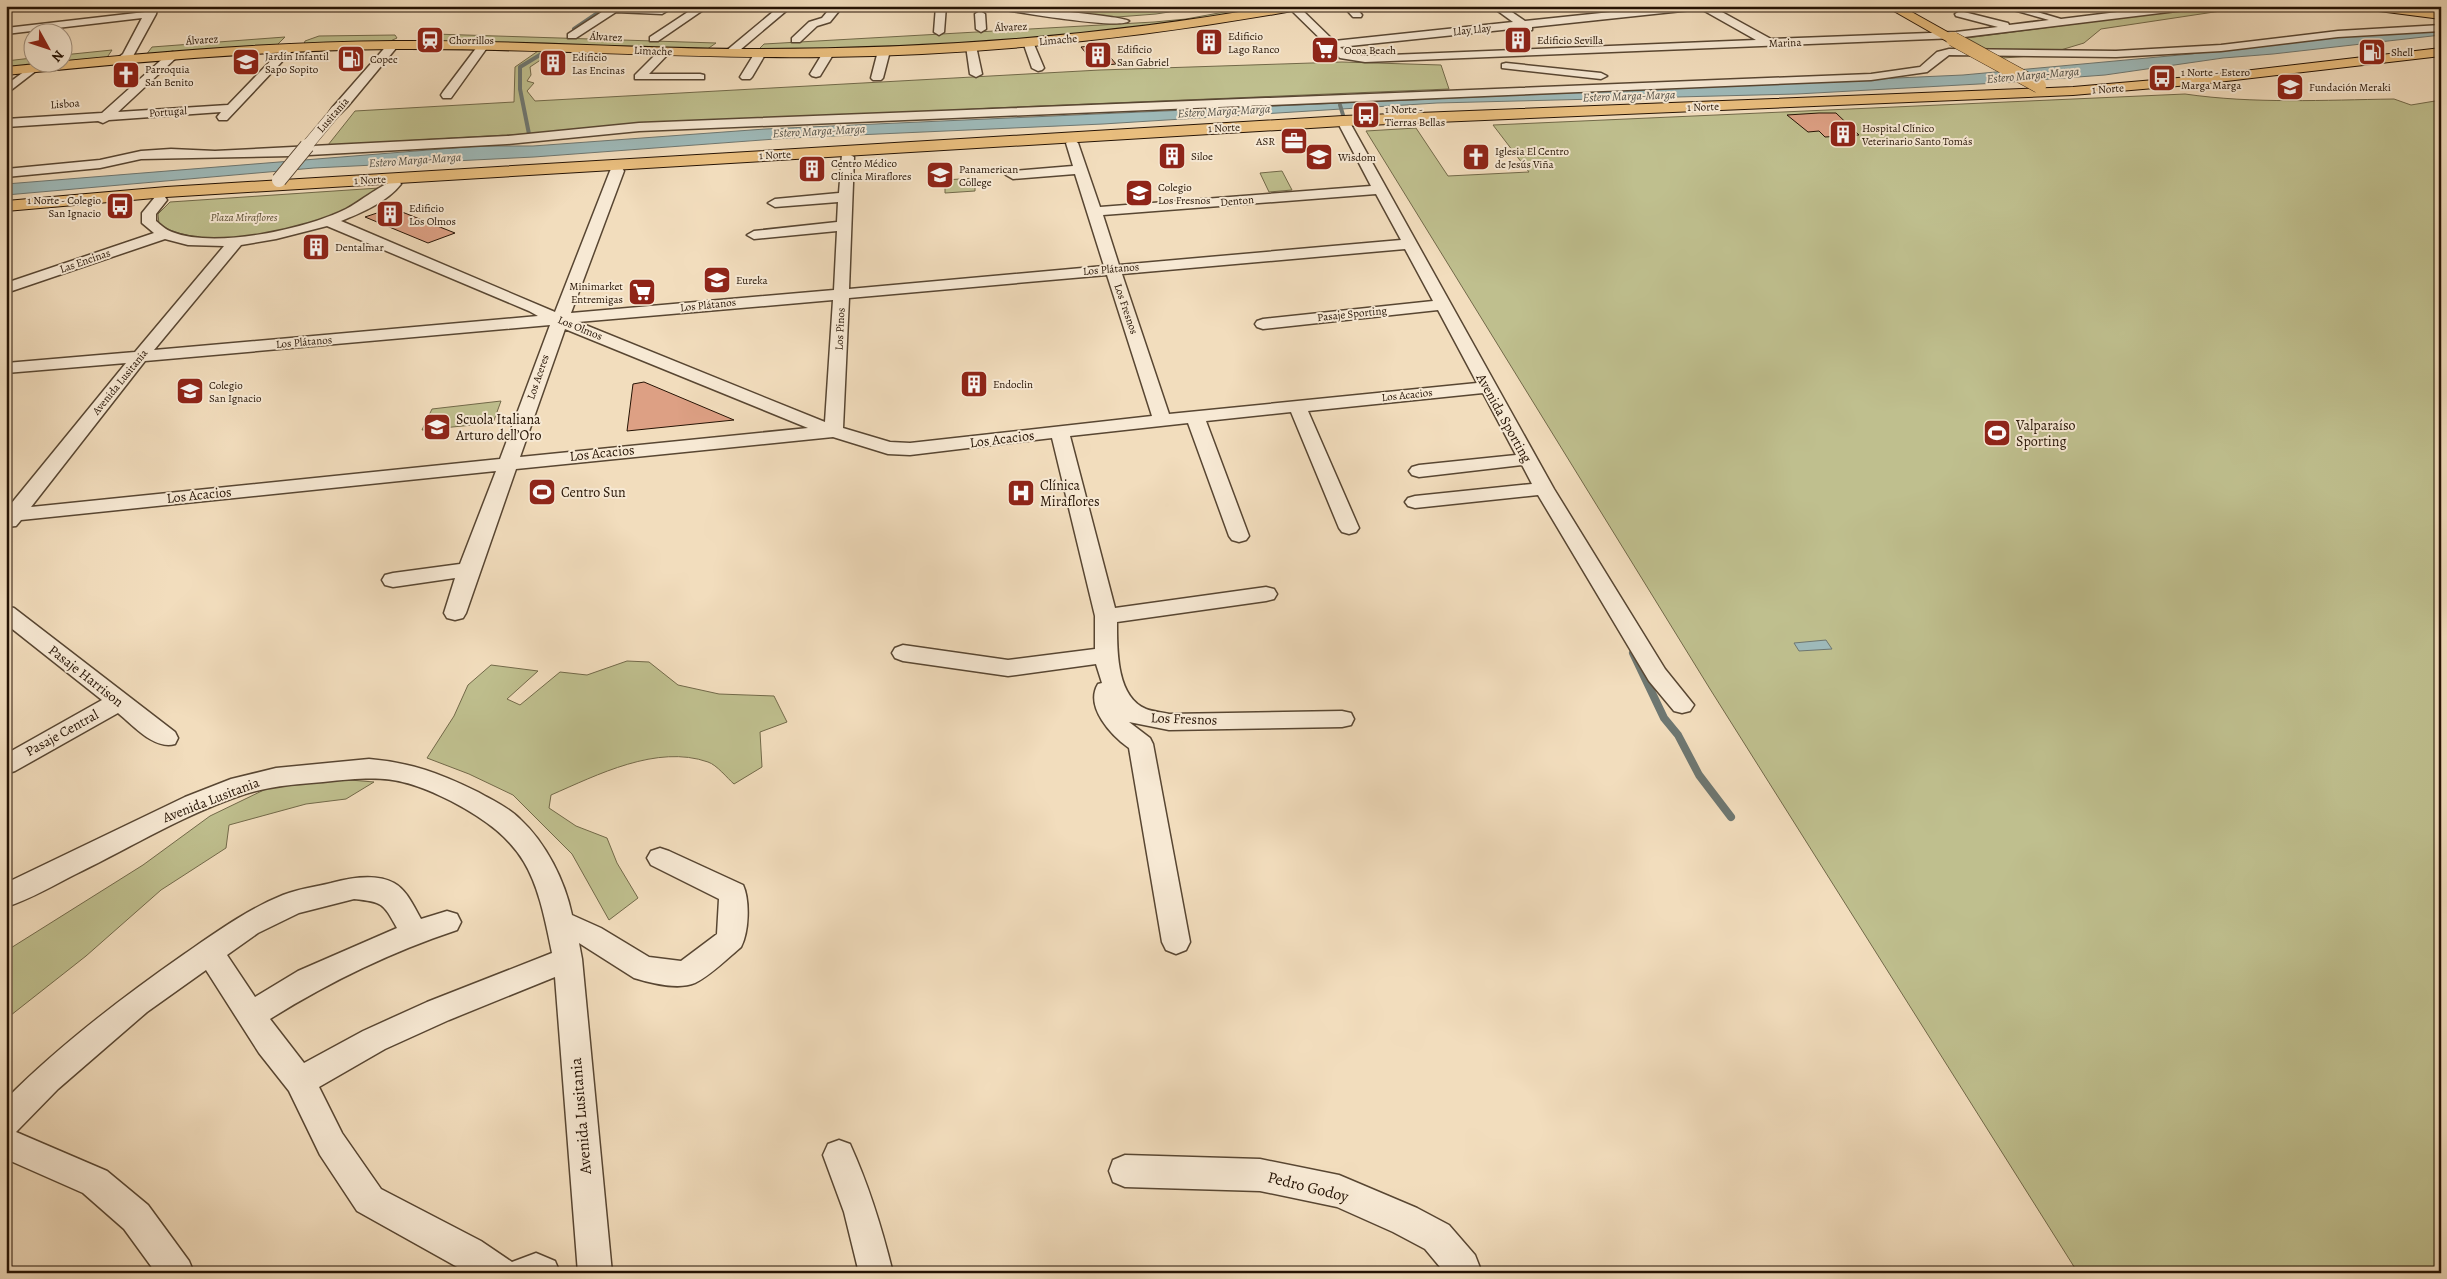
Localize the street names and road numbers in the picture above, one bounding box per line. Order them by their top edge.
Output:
street label: Álvarez [993,19,1028,35]
street label: Llay Llay [1452,21,1492,39]
street label: Álvarez [588,29,623,45]
street label: Álvarez [184,31,219,49]
street label: Limache [1038,31,1078,49]
street label: Marina [1768,35,1803,51]
street label: Limache [634,43,673,59]
street label: 1 Norte [2092,80,2124,98]
street label: Lusitania [314,94,353,136]
street label: Lisboa [50,95,81,113]
street label: 1 Norte [1687,99,1719,115]
street label: Portugal [149,103,188,121]
street label: 1 Norte [1208,120,1240,136]
street label: 1 Norte [759,147,791,163]
street label: 1 Norte [354,172,386,188]
street label: Denton [1219,192,1255,210]
street label: Las Encinas [58,245,112,277]
street label: Los Plátanos [1082,259,1140,279]
street label: Los Fresnos [1110,282,1142,336]
street label: Los Plátanos [679,295,737,315]
street label: Pasaje Sporting [1316,303,1388,325]
street label: Los Pinos [831,307,849,351]
street label: Los Olmos [555,312,605,344]
street label: Los Plátanos [275,332,333,352]
street label: Avenida Lusitania [88,345,152,419]
street label: Los Aceres [523,352,553,402]
street label: Avenida Sporting [1471,369,1536,466]
street label: Los Acacios [1381,385,1433,405]
street label: Los Acacios [968,426,1036,452]
street label: Los Acacios [569,440,635,466]
street label: Los Acacios [166,482,232,508]
street label: Pasaje Harrison [45,641,128,712]
street label: Pasaje Central [22,705,102,761]
street label: Los Fresnos [1150,708,1218,730]
street label: Avenida Lusitania [159,773,263,828]
street label: Avenida Lusitania [565,1056,597,1176]
street label: Pedro Godoy [1265,1166,1352,1208]

